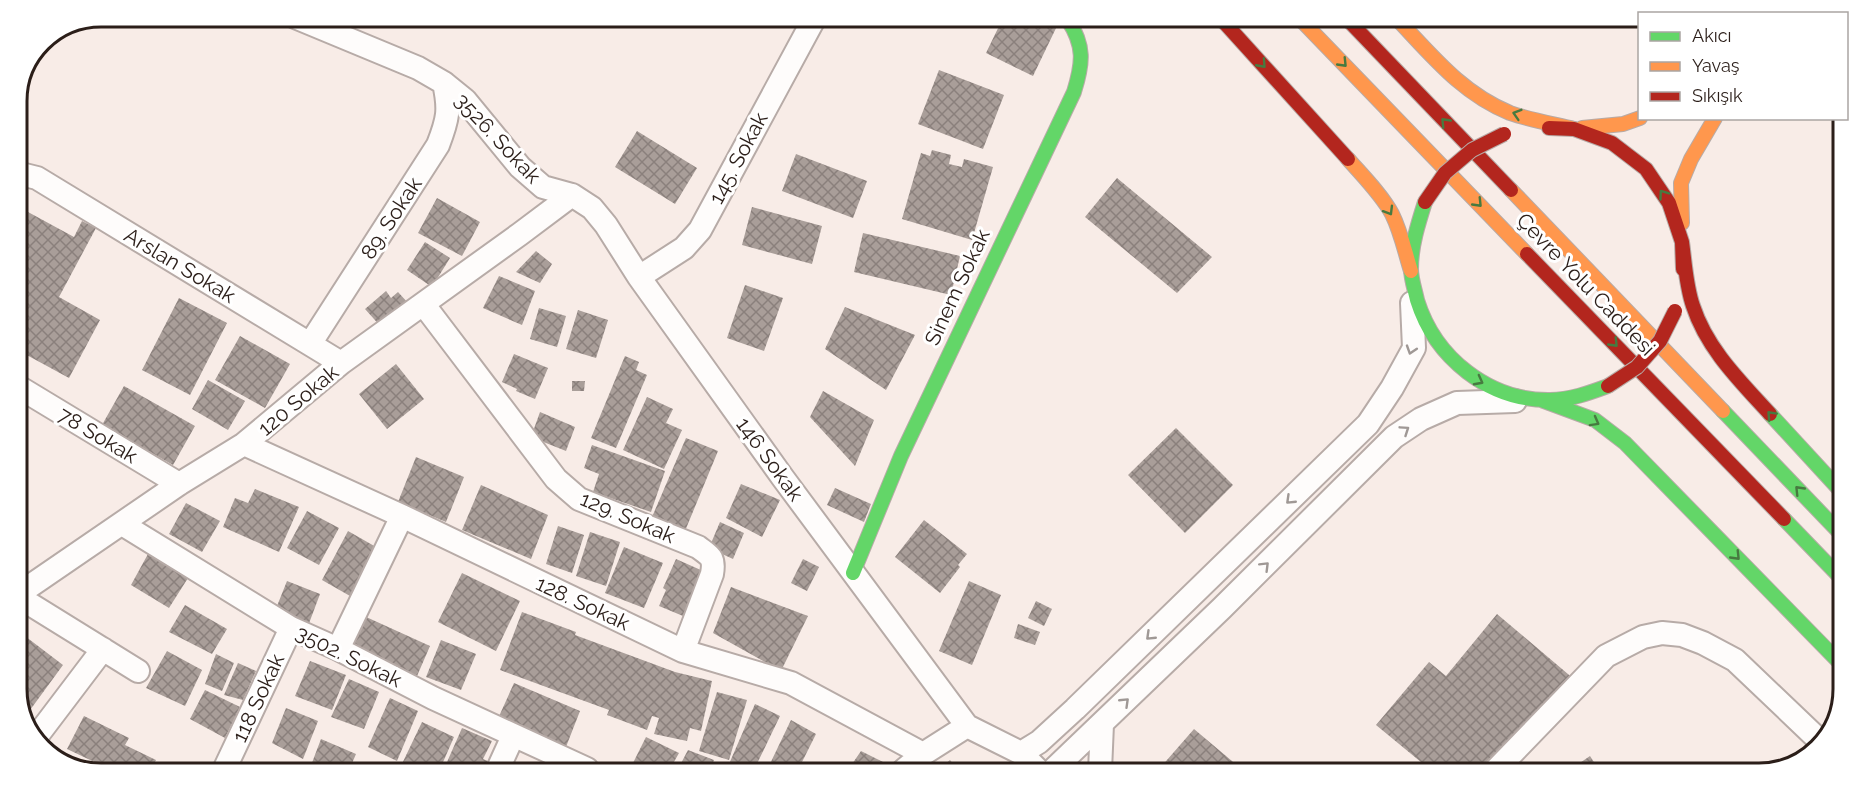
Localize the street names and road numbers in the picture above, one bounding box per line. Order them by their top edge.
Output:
street label: 3526. Sokak [450,88,546,188]
street label: 145. Sokak [703,108,773,208]
street label: 89. Sokak [355,172,427,264]
street label: Çevre Yolu Caddesi [1512,208,1660,360]
street label: Arslan Sokak [120,222,240,308]
street label: Sinem Sokak [919,225,995,349]
street label: 120 Sokak [253,359,343,441]
street label: 78 Sokak [54,402,142,468]
street label: 146 Sokak [731,412,809,506]
street label: 129. Sokak [577,486,679,548]
street label: 128. Sokak [532,570,634,636]
street label: 3502. Sokak [292,620,406,692]
street label: 118 Sokak [227,650,289,746]

